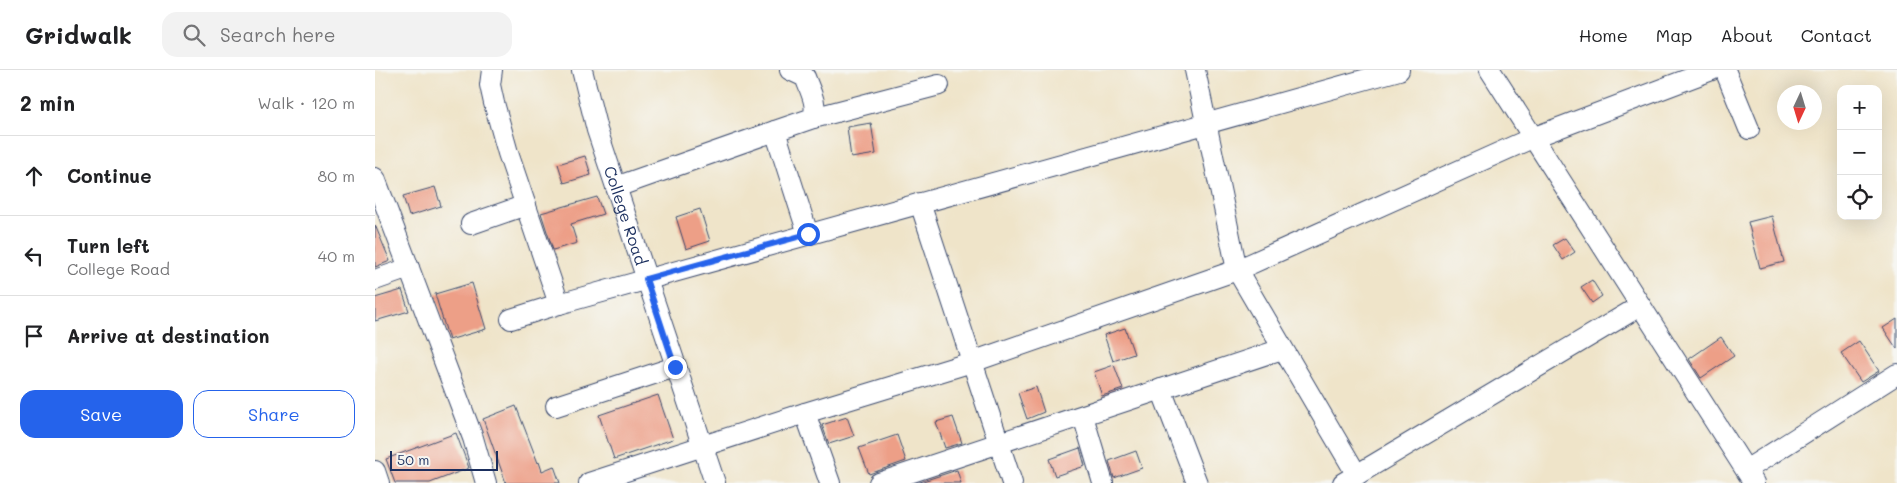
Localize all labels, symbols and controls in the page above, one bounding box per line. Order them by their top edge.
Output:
search box [162,12,512,57]
text: Gridwalk [25,19,132,50]
icon: search [180,21,208,49]
text: Search here [220,22,336,47]
text: Home [1579,23,1628,47]
text: Map [1656,23,1692,47]
text: About [1720,23,1773,47]
text: Contact [1801,23,1872,47]
north arrow [1777,85,1822,130]
map controls [1837,85,1882,220]
button: + [1837,85,1882,130]
text: 2 min [20,89,75,116]
text: Walk · 120 m [257,92,355,113]
button: − [1837,130,1882,175]
icon: ahead [20,162,48,190]
text: Continue [67,163,152,188]
street label: College Road [600,163,652,268]
text: 80 m [318,165,355,186]
button: locate [1837,175,1882,220]
route start [797,223,820,246]
text: Turn left [67,233,150,258]
icon: left [20,242,48,270]
text: 40 m [318,245,355,266]
text: College Road [67,258,170,279]
icon: arrive [20,322,48,350]
text: Arrive at destination [67,323,270,348]
route end [664,356,687,379]
button: Save [20,390,183,438]
button: Share [193,390,355,438]
scale bar [390,448,497,471]
text: 50 m [397,450,429,469]

